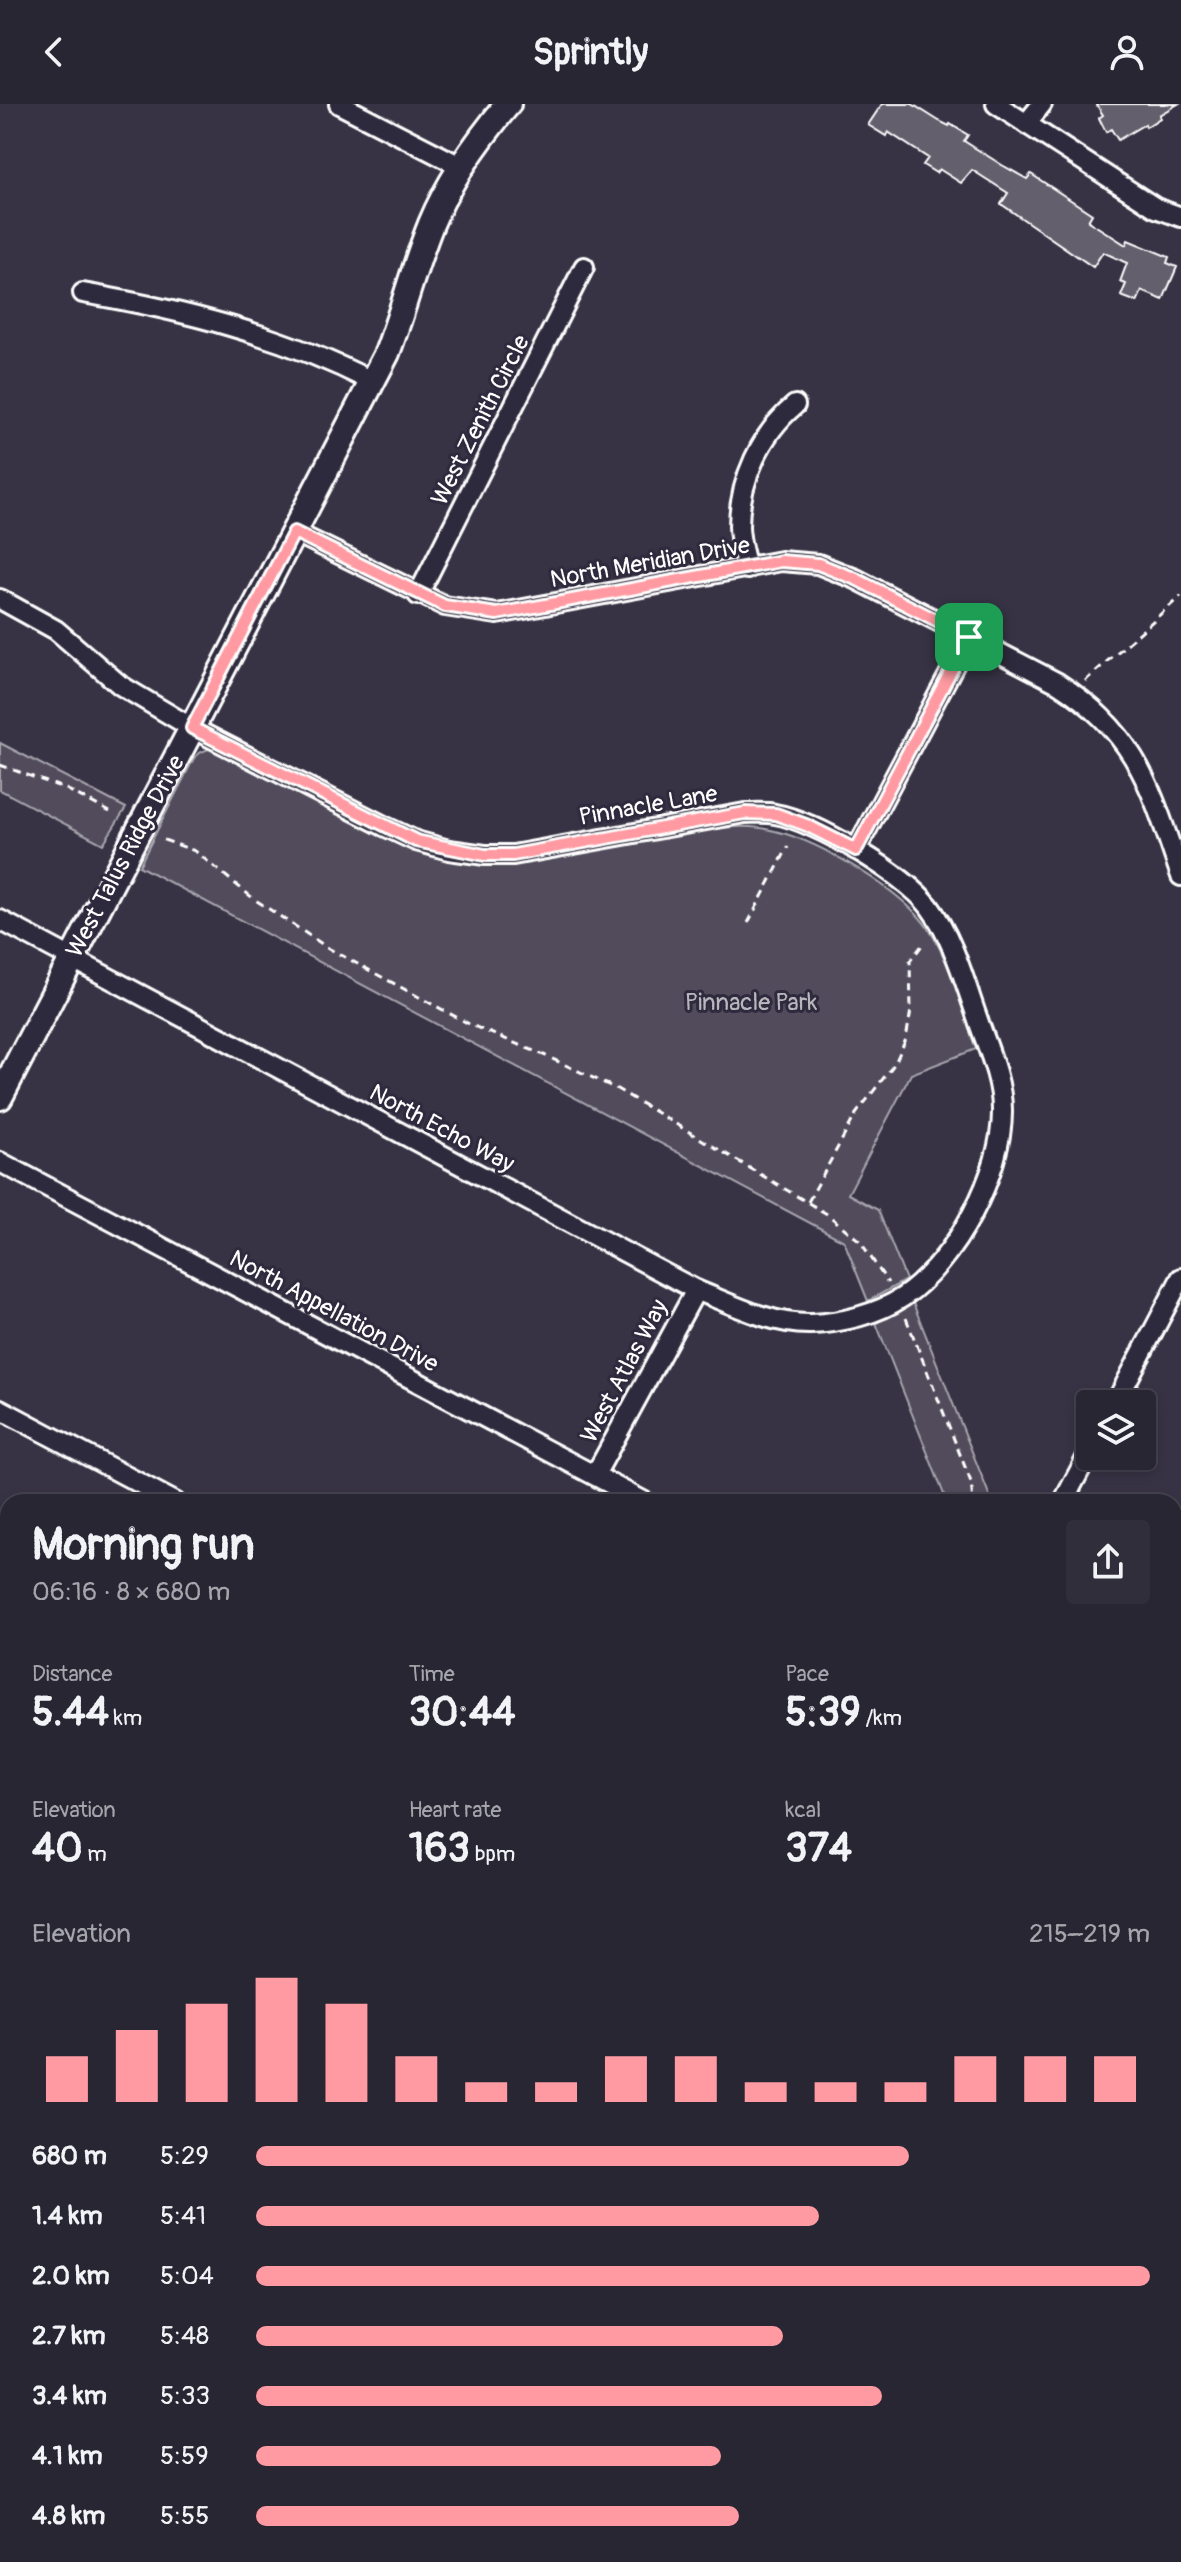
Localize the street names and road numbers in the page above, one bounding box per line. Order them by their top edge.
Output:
street label: West Zenith Circle [425,330,536,510]
street label: North Meridian Drive [548,531,752,594]
street label: West Talus Ridge Drive [60,750,191,962]
street label: Pinnacle Lane [577,779,720,832]
street label: North Echo Way [364,1078,519,1179]
street label: North Appellation Drive [224,1244,443,1379]
street label: West Atlas Way [575,1295,674,1448]

